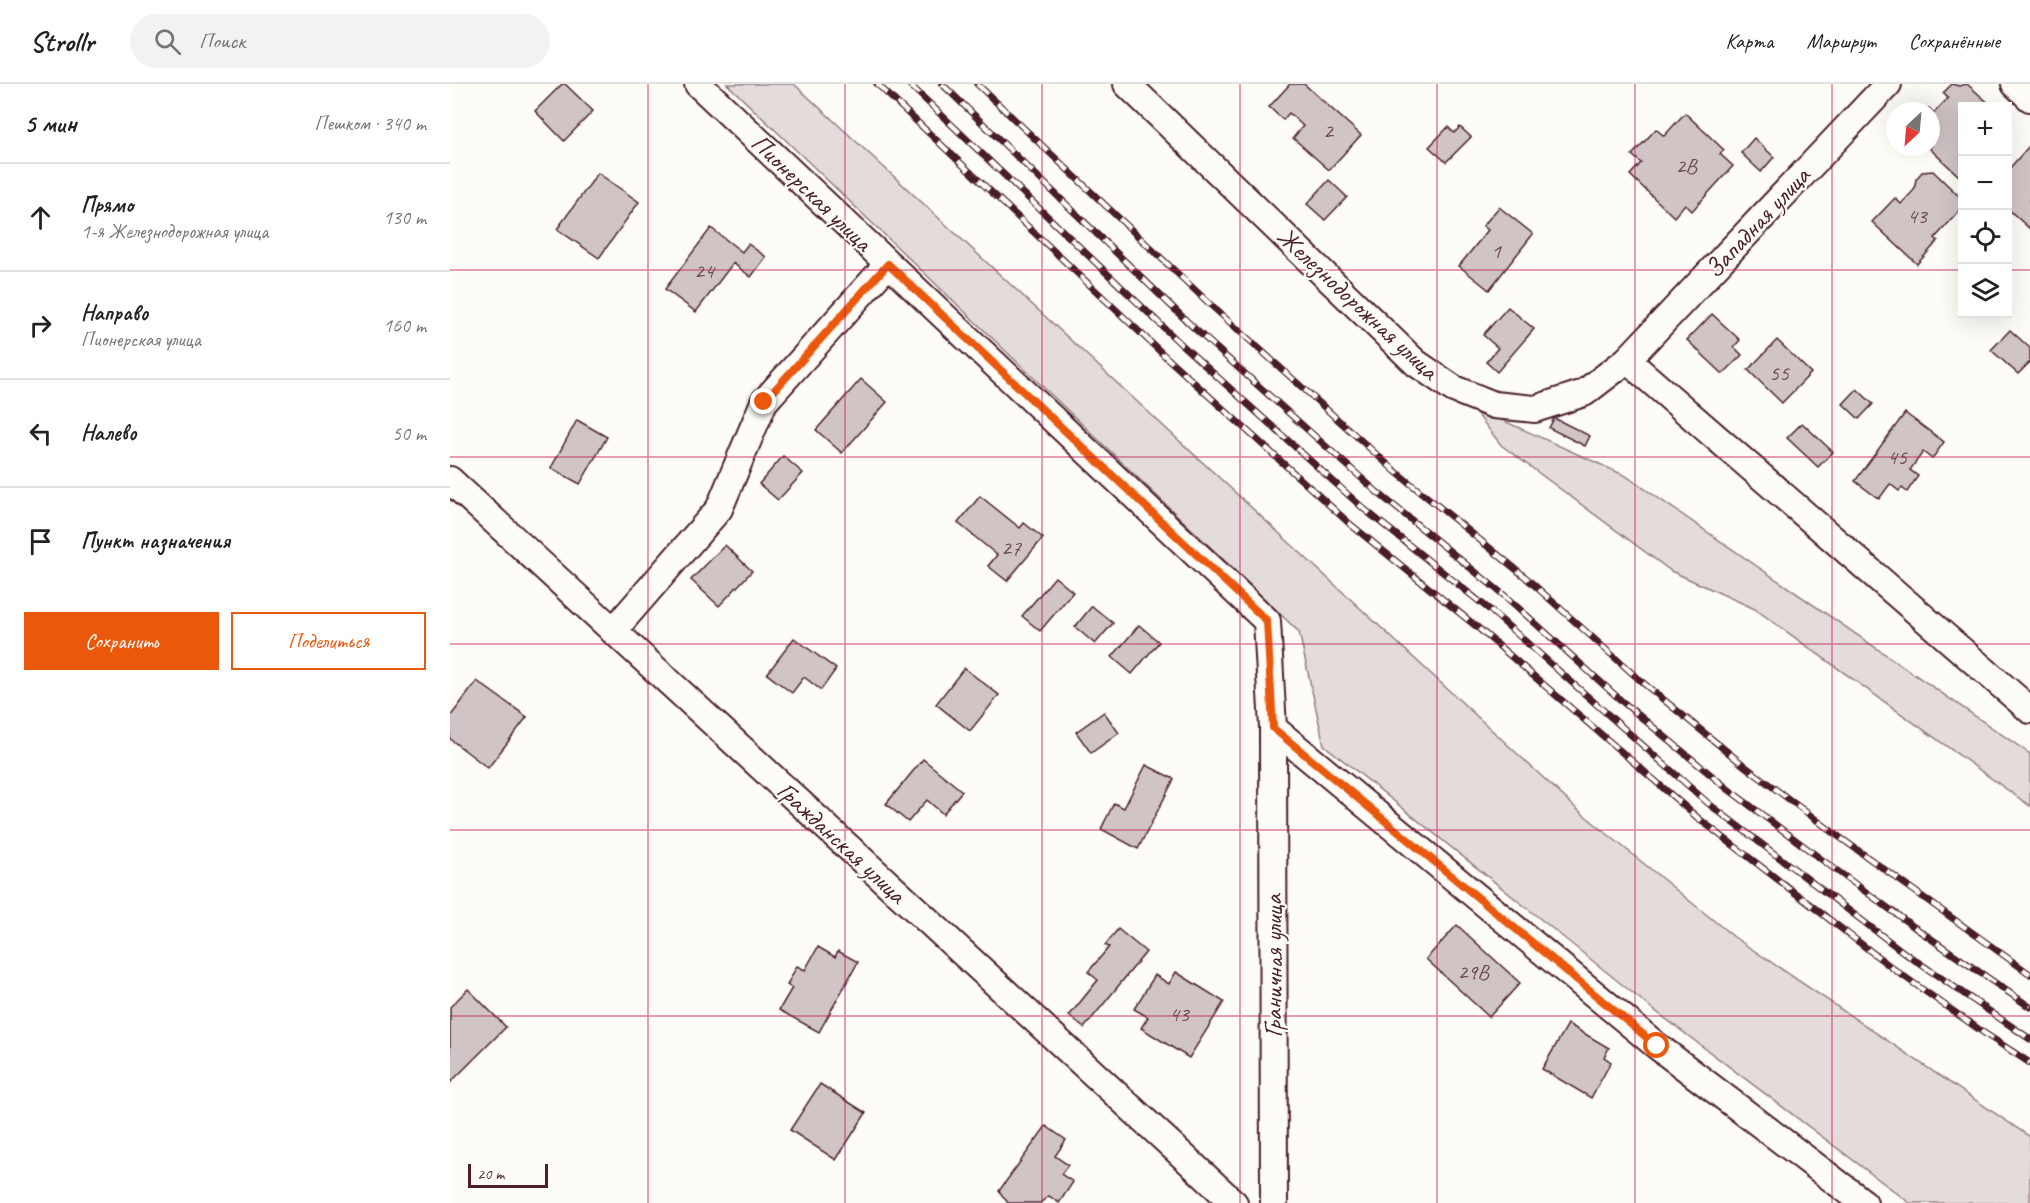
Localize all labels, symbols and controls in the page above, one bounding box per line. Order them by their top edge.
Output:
search box [130,14,550,68]
text: Strollr [30,24,94,59]
icon: search [151,25,184,58]
text: Поиск [199,27,245,55]
text: Карта [1725,28,1774,54]
text: Маршрут [1807,28,1876,54]
text: Сохранённые [1909,28,2000,54]
north arrow [1886,102,1940,156]
map controls [1958,102,2012,318]
button: + [1958,102,2012,156]
text: 5 мин [24,107,76,140]
text: Пешком · 340 m [314,111,426,136]
house number: 2 [1323,117,1335,145]
street label: Пионерская улица [744,126,880,259]
house number: 2В [1675,152,1698,180]
button: − [1958,156,2012,210]
street label: Западная улица [1698,159,1818,285]
text: Прямо [81,191,133,219]
icon: ahead [24,201,57,234]
house number: 43 [1907,202,1929,230]
text: 130 m [383,205,426,230]
button: locate [1958,210,2012,264]
text: 1-я Железнодорожная улица [81,219,268,244]
street label: Железнодорожная улица [1270,220,1447,388]
house number: 1 [1491,237,1502,265]
house number: 24 [694,257,716,285]
button: layers [1958,264,2012,318]
text: Направо [81,299,148,327]
icon: right [24,309,57,342]
text: 160 m [383,313,426,338]
text: Пионерская улица [81,327,201,352]
house number: 55 [1769,359,1790,387]
route end [750,388,776,414]
icon: left [24,417,57,450]
text: Налево [81,419,137,447]
text: 50 m [392,421,426,446]
house number: 45 [1887,443,1908,471]
icon: arrive [24,525,57,558]
text: Пункт назначения [81,527,230,555]
house number: 27 [1001,534,1022,562]
button: Сохранить [24,612,219,670]
button: Поделиться [231,612,426,670]
street label: Гражданская улица [770,774,914,912]
street label: Граничная улица [1257,893,1290,1038]
house number: 29В [1457,958,1490,986]
house number: 43 [1169,1000,1191,1028]
route start [1643,1032,1669,1058]
scale bar [468,1161,548,1188]
text: 20 m [477,1164,504,1184]

